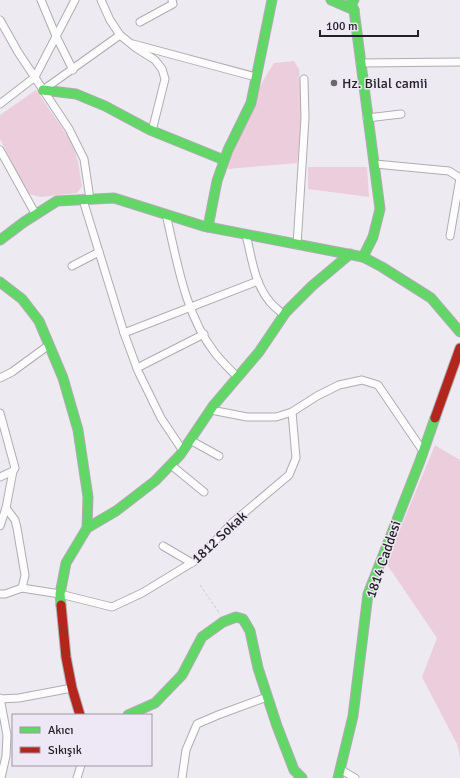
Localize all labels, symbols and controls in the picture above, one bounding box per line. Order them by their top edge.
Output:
scale bar [320,12,418,38]
text: 100 m [326,19,358,34]
place label: Hz. Bilal camii [342,75,428,92]
marker: Hz. Bilal camii [329,78,339,88]
street label: 1812 Sokak [188,507,251,567]
street label: 1814 Caddesi [362,518,405,600]
legend [12,714,152,766]
text: Akıcı [48,723,74,738]
text: Sıkışık [48,743,82,758]

